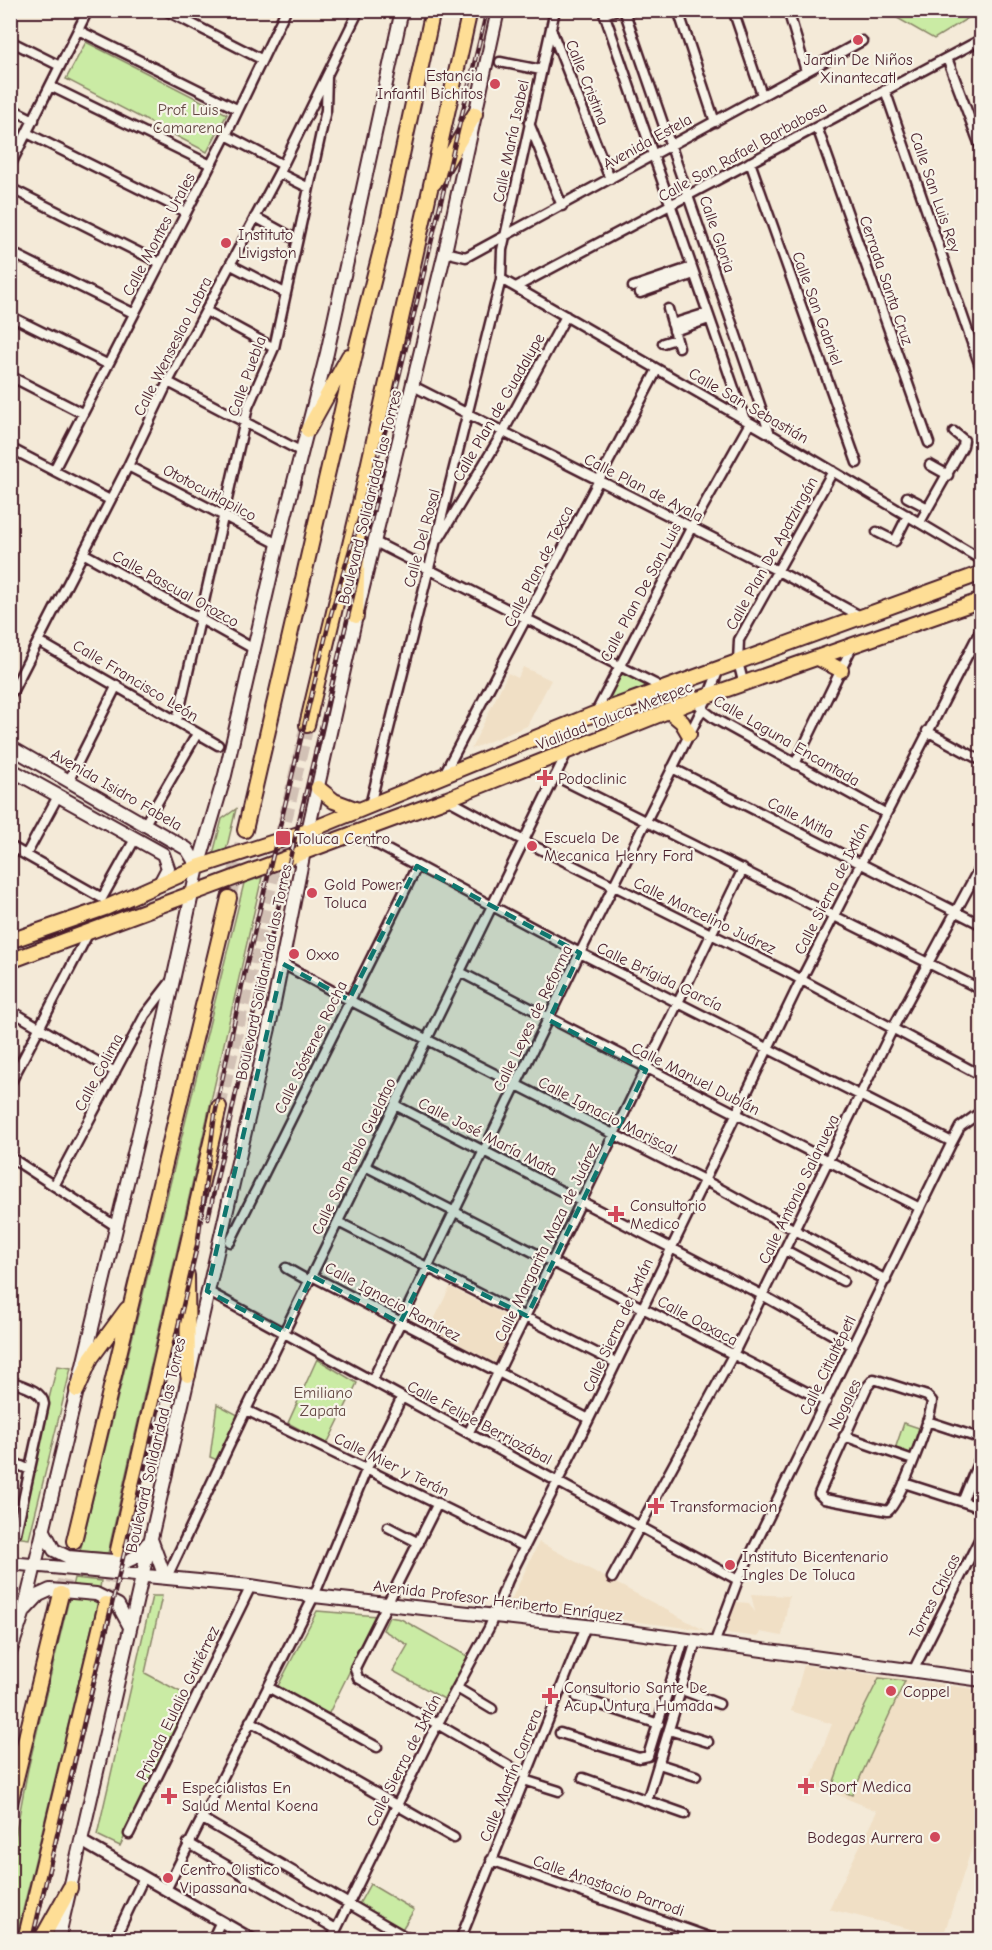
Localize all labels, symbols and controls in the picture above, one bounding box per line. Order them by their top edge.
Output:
marker: Jardin De Niños Xinantecatl [851,33,865,47]
street label: Calle Cristina [562,37,612,128]
place label: Jardin De Niños Xinantecatl [803,51,913,87]
place label: Estancia Infantil Bichitos [377,67,483,103]
marker: Estancia Infantil Bichitos [488,77,502,91]
street label: Calle María Isabel [489,78,533,204]
street label: Calle San Rafael Barbabosa [655,98,830,206]
park label: Prof. Luis Camarena [153,101,223,137]
street label: Avenida Estela [600,110,695,174]
street label: Calle San Luis Rey [906,130,964,256]
street label: Calle Montes Urales [119,170,199,299]
street label: Calle Gloria [696,194,739,275]
street label: Cerrada Santa Cruz [855,213,917,347]
place label: Instituto Livigston [238,226,297,262]
marker: Instituto Livigston [219,236,233,250]
street label: Calle San Gabriel [788,249,846,368]
street label: Calle Wenseslao Labra [130,274,216,419]
street label: Calle Plan de Guadalupe [449,330,549,485]
street label: Calle Puebla [224,334,270,419]
street label: Calle San Sebastián [685,364,812,448]
street label: Boulevard Solidaridad las Torres [335,388,405,606]
street label: Calle Plan de Ayala [581,450,706,526]
street label: Ototocuitlapilco [160,461,259,525]
street label: Calle Plan De Apatzingán [722,474,822,633]
street label: Calle Del Rosal [400,487,444,590]
street label: Calle Plan de Texca [501,503,577,630]
street label: Calle Plan De San Luis [597,520,685,665]
street label: Calle Pascual Orozco [109,547,242,631]
street label: Calle Francisco León [69,636,202,725]
street label: Vialidad Toluca-Metepec [534,678,695,754]
street label: Calle Laguna Encantada [710,692,863,790]
street label: Avenida Isidro Fabela [48,745,185,835]
marker: Podoclinic [536,769,554,787]
place label: Podoclinic [558,770,627,788]
street label: Calle Mitla [764,794,837,842]
street label: Calle Sierra de Ixtlán [791,819,873,957]
marker: Toluca Centro [274,829,292,847]
place label: Escuela De Mecanica Henry Ford [544,829,694,865]
place label: Toluca Centro [296,830,390,848]
marker: Escuela De Mecanica Henry Ford [525,839,539,853]
street label: Boulevard Solidaridad las Torres [232,862,296,1082]
street label: Calle Marcelino Juárez [630,874,779,958]
place label: Gold Power Toluca [324,876,402,912]
marker: Gold Power Toluca [305,886,319,900]
street label: Calle Brígida García [594,939,725,1015]
street label: Calle Leyes de Reforma [490,942,576,1095]
place label: Oxxo [306,946,340,964]
marker: Oxxo [287,947,301,961]
street label: Calle Sóstenes Rocha [271,978,351,1117]
street label: Calle Colima [71,1031,127,1114]
street label: Calle Manuel Dublán [628,1039,763,1119]
street label: Calle Ignacio Mariscal [535,1073,680,1159]
street label: Calle San Pablo Guelatao [308,1075,400,1238]
street label: Calle José María Mata [415,1094,560,1180]
street label: Calle Antonio Salanueva [755,1112,843,1267]
street label: Calle Margarita Maza de Juárez [491,1140,603,1345]
place label: Consultorio Medico [630,1197,707,1233]
marker: Consultorio Medico [607,1205,625,1223]
street label: Calle Sierra de Ixtlán [579,1256,657,1395]
street label: Calle Ignacio Ramírez [322,1259,463,1345]
street label: Calle Oaxaca [654,1292,741,1350]
street label: Calle Citlaltépetl [796,1313,860,1418]
street label: Boulevard Solidaridad las Torres [122,1336,190,1555]
street label: Nogales [825,1376,865,1433]
street label: Calle Felipe Berriozábal [404,1377,555,1469]
park label: Emiliano Zapata [293,1384,353,1420]
street label: Calle Mier y Terán [331,1429,452,1501]
marker: Transformacion [647,1497,665,1515]
place label: Transformacion [670,1498,777,1516]
place label: Instituto Bicentenario Ingles De Toluca [742,1548,888,1584]
street label: Torres Chicas [906,1551,964,1642]
marker: Instituto Bicentenario Ingles De Toluca [723,1558,737,1572]
street label: Avenida Profesor Heriberto Enríquez [372,1577,624,1625]
street label: Privada Eulalio Gutiérrez [133,1623,223,1784]
place label: Consultorio Sante De Acup Untura Humada [564,1679,713,1715]
place label: Coppel [903,1683,950,1701]
marker: Coppel [884,1684,898,1698]
marker: Consultorio Sante De Acup Untura Humada [541,1687,559,1705]
street label: Calle Sierra de Ixtlán [363,1691,445,1829]
street label: Calle Martín Carrera [476,1706,546,1844]
marker: Sport Medica [797,1777,815,1795]
place label: Sport Medica [820,1778,912,1796]
place label: Especialistas En Salud Mental Koena [182,1779,319,1815]
marker: Especialistas En Salud Mental Koena [160,1787,178,1805]
place label: Bodegas Aurrera [807,1829,923,1847]
marker: Bodegas Aurrera [928,1830,942,1844]
street label: Calle Anastacio Parrodi [531,1852,687,1920]
place label: Centro Olistico Vipassana [180,1861,280,1897]
marker: Centro Olistico Vipassana [161,1871,175,1885]

